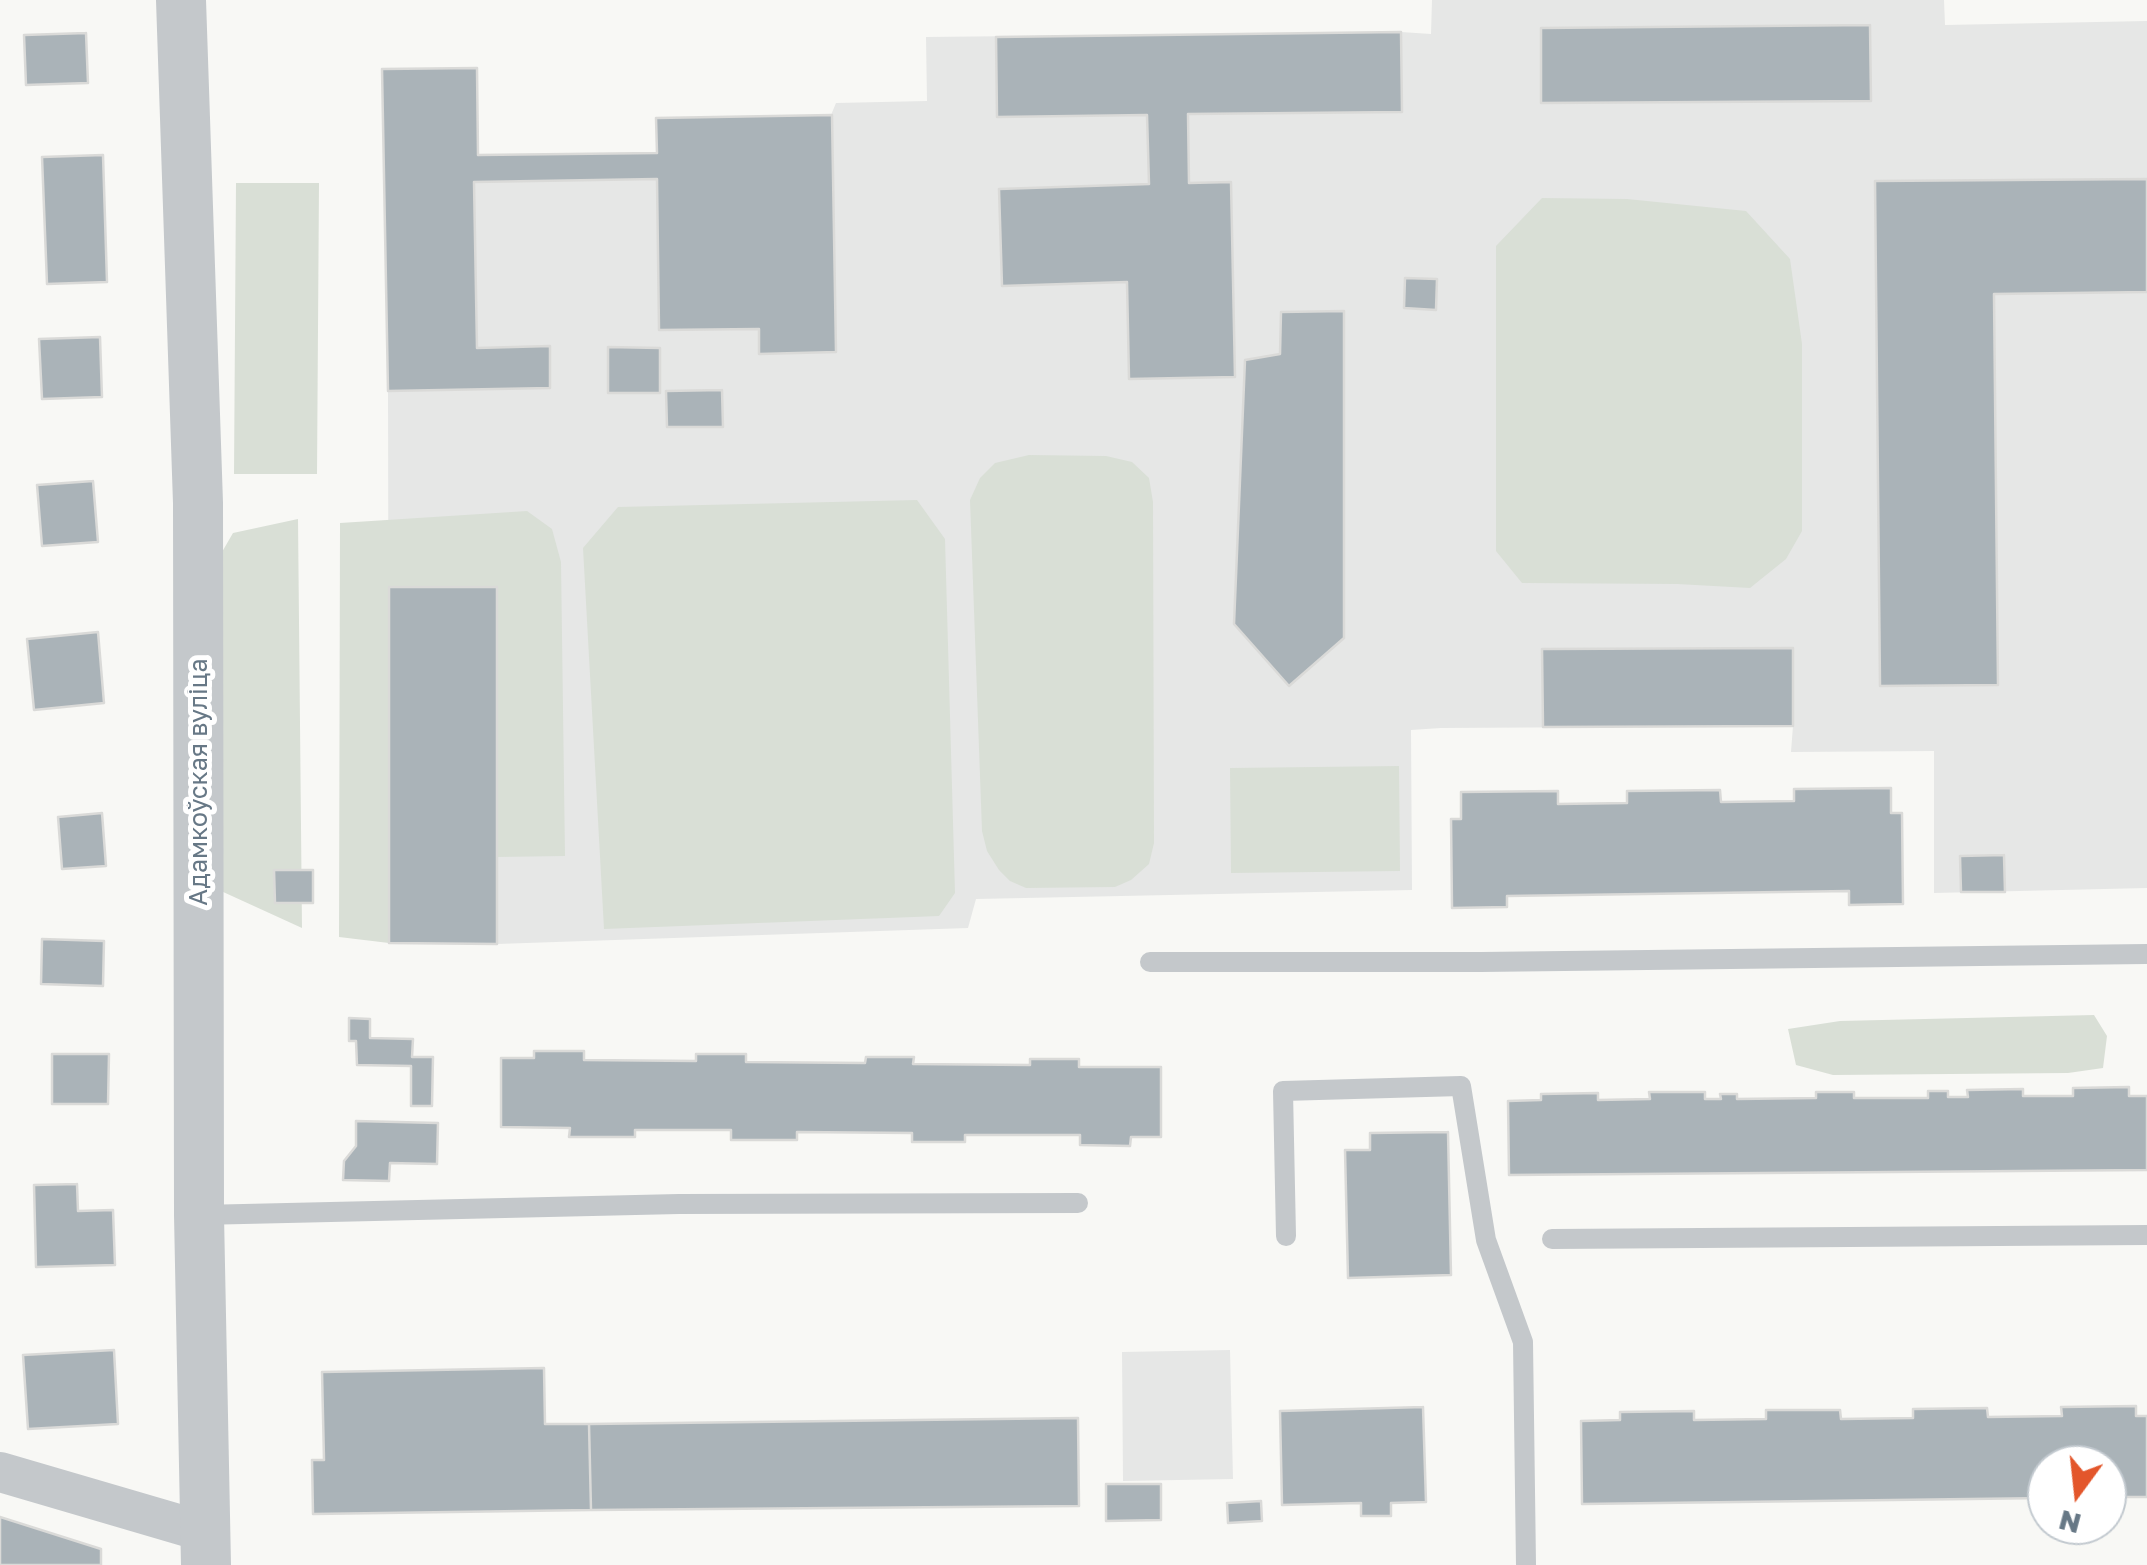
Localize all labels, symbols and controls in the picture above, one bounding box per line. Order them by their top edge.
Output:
street label: Адамкоўская вуліца [184,658,214,906]
north arrow [2027,1445,2127,1545]
text: N [2055,1504,2084,1541]

